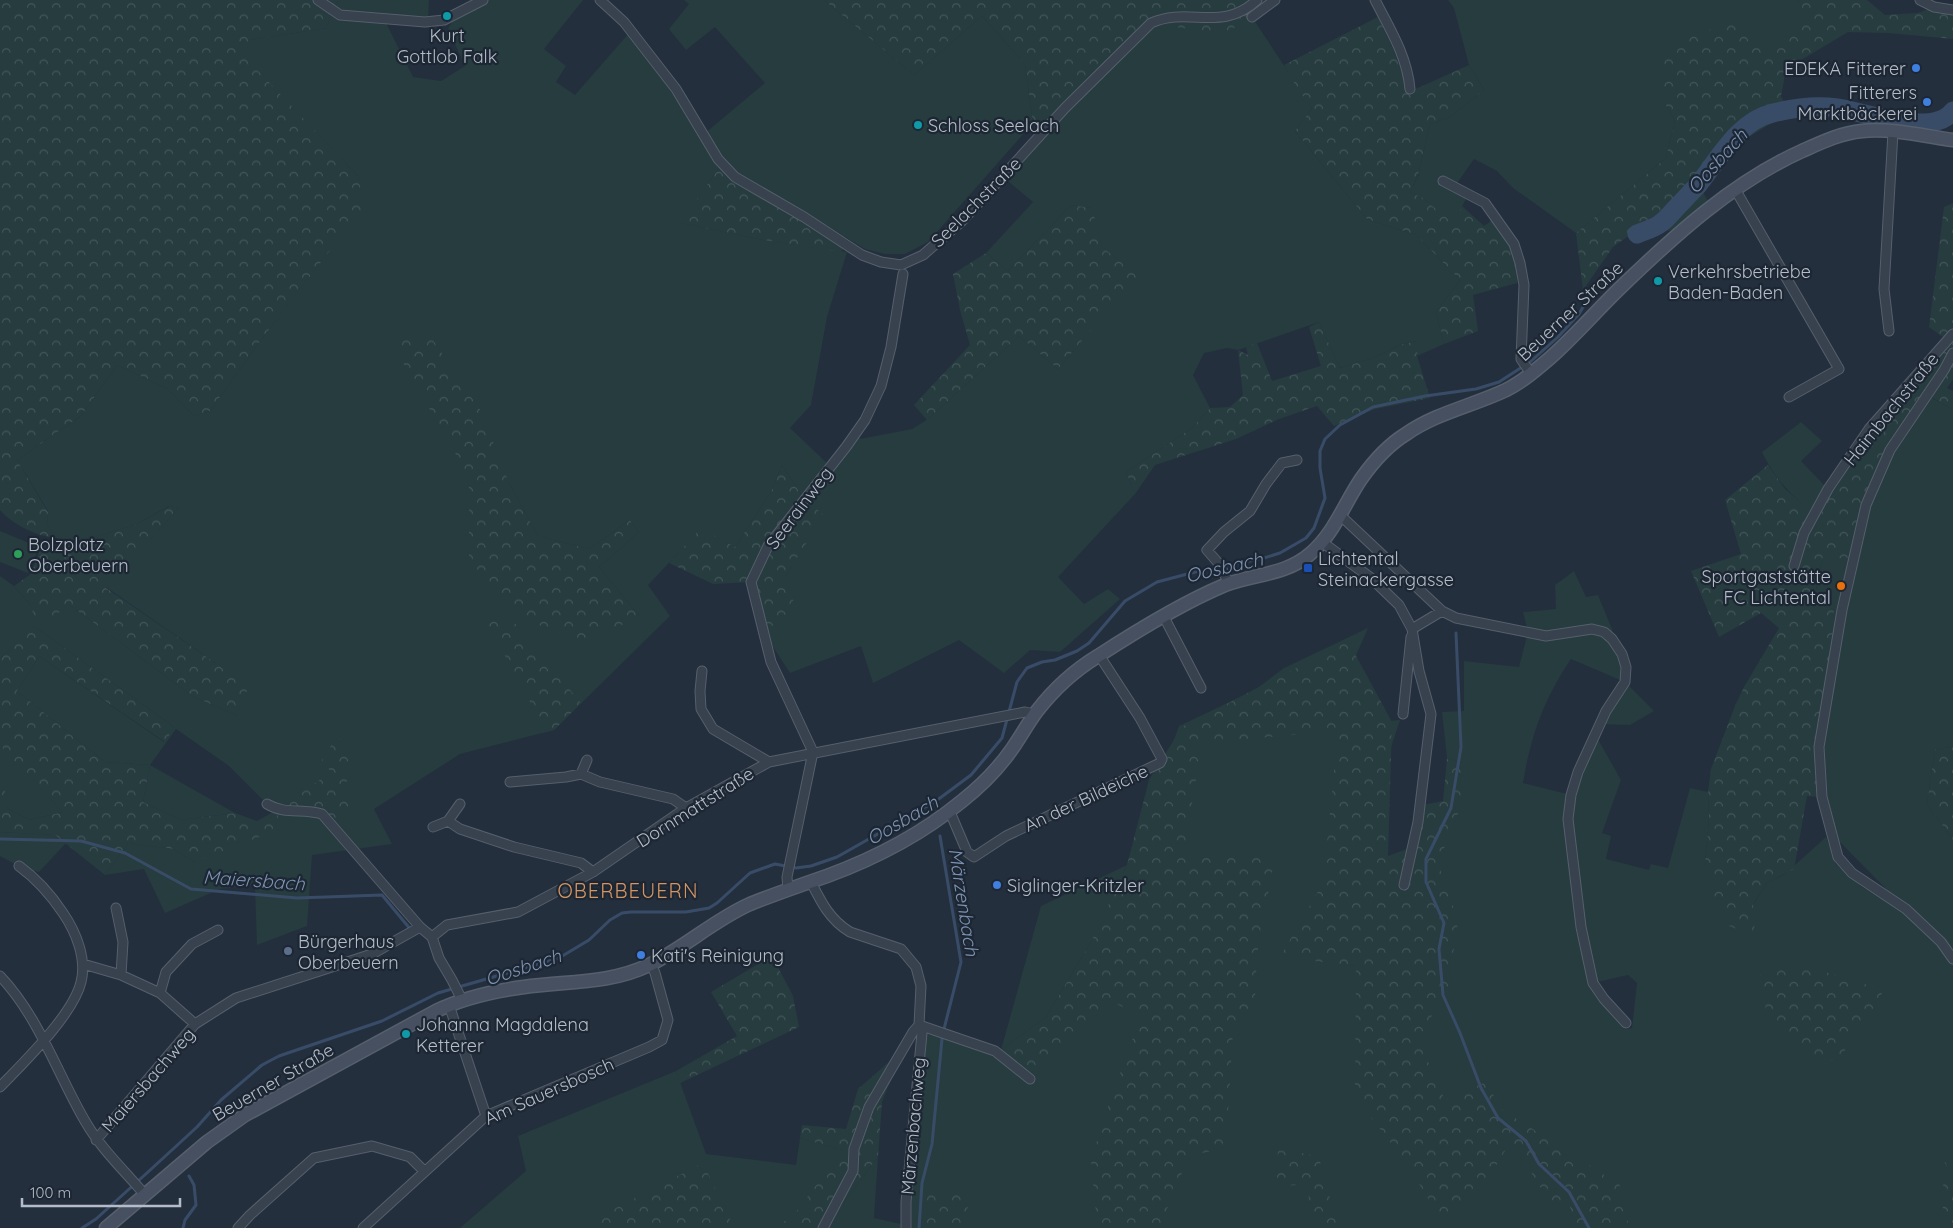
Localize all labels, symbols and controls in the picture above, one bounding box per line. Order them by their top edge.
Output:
marker: Kurt Gottlob Falk [441,10,453,22]
place label: Kurt Gottlob Falk [397,24,497,68]
place label: EDEKA Fitterer [1784,57,1906,80]
marker: EDEKA Fitterer [1910,62,1922,74]
place label: Fitterers Marktbäckerei [1797,81,1917,125]
marker: Fitterers Marktbäckerei [1921,96,1933,108]
place label: Schloss Seelach [928,114,1059,137]
marker: Schloss Seelach [912,119,924,131]
water label: Oosbach [1682,123,1753,198]
street label: Seelachstraße [926,152,1026,252]
street label: Beuerner Straße [1512,256,1628,366]
place label: Verkehrsbetriebe Baden-Baden [1668,260,1811,304]
marker: Verkehrsbetriebe Baden-Baden [1652,275,1664,287]
street label: Haimbachstraße [1838,348,1944,470]
street label: Seerainweg [761,462,837,554]
place label: Bolzplatz Oberbeuern [28,533,129,577]
water label: Oosbach [1183,546,1266,588]
place label: Lichtental Steinackergasse [1318,547,1454,591]
marker: Bolzplatz Oberbeuern [12,548,24,560]
marker: Lichtental Steinackergasse [1302,562,1314,574]
place label: Sportgaststätte FC Lichtental [1701,565,1831,609]
marker: Sportgaststätte FC Lichtental [1835,580,1847,592]
street label: An der Bildeiche [1020,759,1152,837]
street label: Dornmattstraße [632,762,758,852]
water label: Oosbach [862,789,943,850]
water label: Märzenbach [944,846,985,959]
water label: Maiersbach [202,864,307,896]
place label: Siglinger-Kritzler [1007,874,1144,897]
district label: OBERBEUERN [557,878,699,903]
marker: Siglinger-Kritzler [991,879,1003,891]
place label: Bürgerhaus Oberbeuern [298,930,399,974]
water label: Oosbach [482,943,565,991]
place label: Kati's Reinigung [651,944,784,967]
marker: Bürgerhaus Oberbeuern [282,945,294,957]
marker: Kati's Reinigung [635,949,647,961]
place label: Johanna Magdalena Ketterer [416,1013,589,1057]
street label: Maiersbachweg [96,1023,200,1137]
marker: Johanna Magdalena Ketterer [400,1028,412,1040]
street label: Beuerner Straße [208,1038,338,1126]
street label: Am Sauersbosch [481,1052,617,1130]
street label: Märzenbachweg [896,1056,930,1196]
scale bar [22,1176,180,1208]
text: 100 m [30,1183,71,1202]

